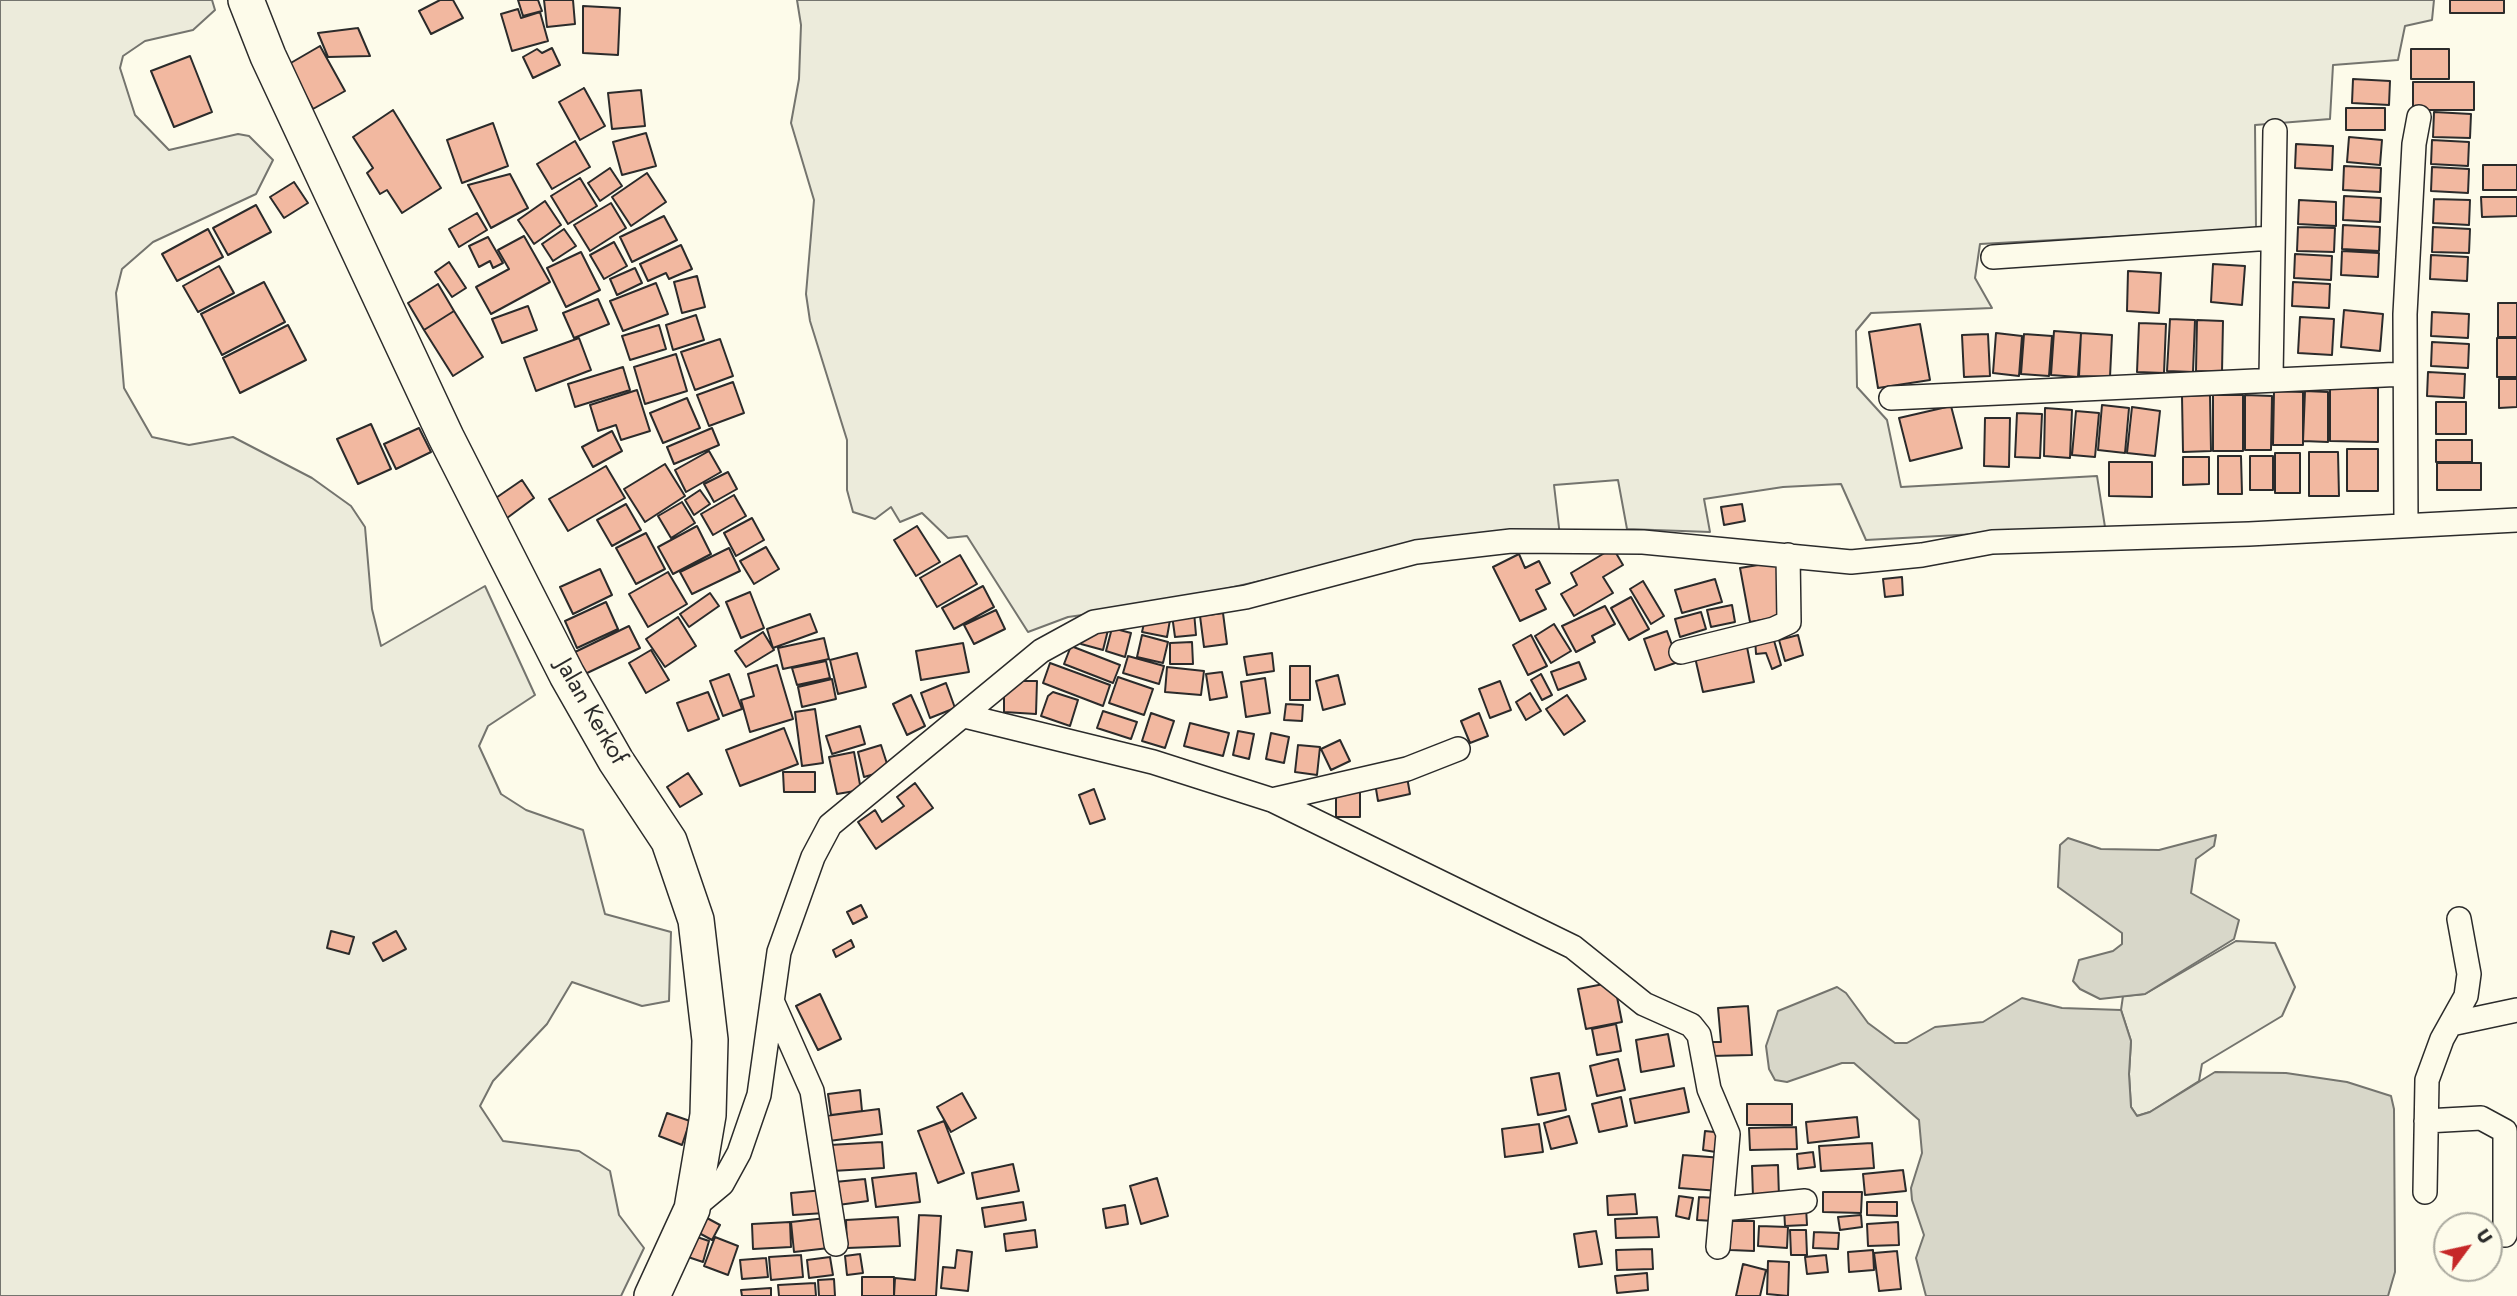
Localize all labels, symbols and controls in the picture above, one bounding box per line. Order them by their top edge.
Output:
street label: Jalan Kerkof [548,654,632,770]
north arrow [2433,1212,2503,1282]
text: U [2469,1223,2499,1249]

